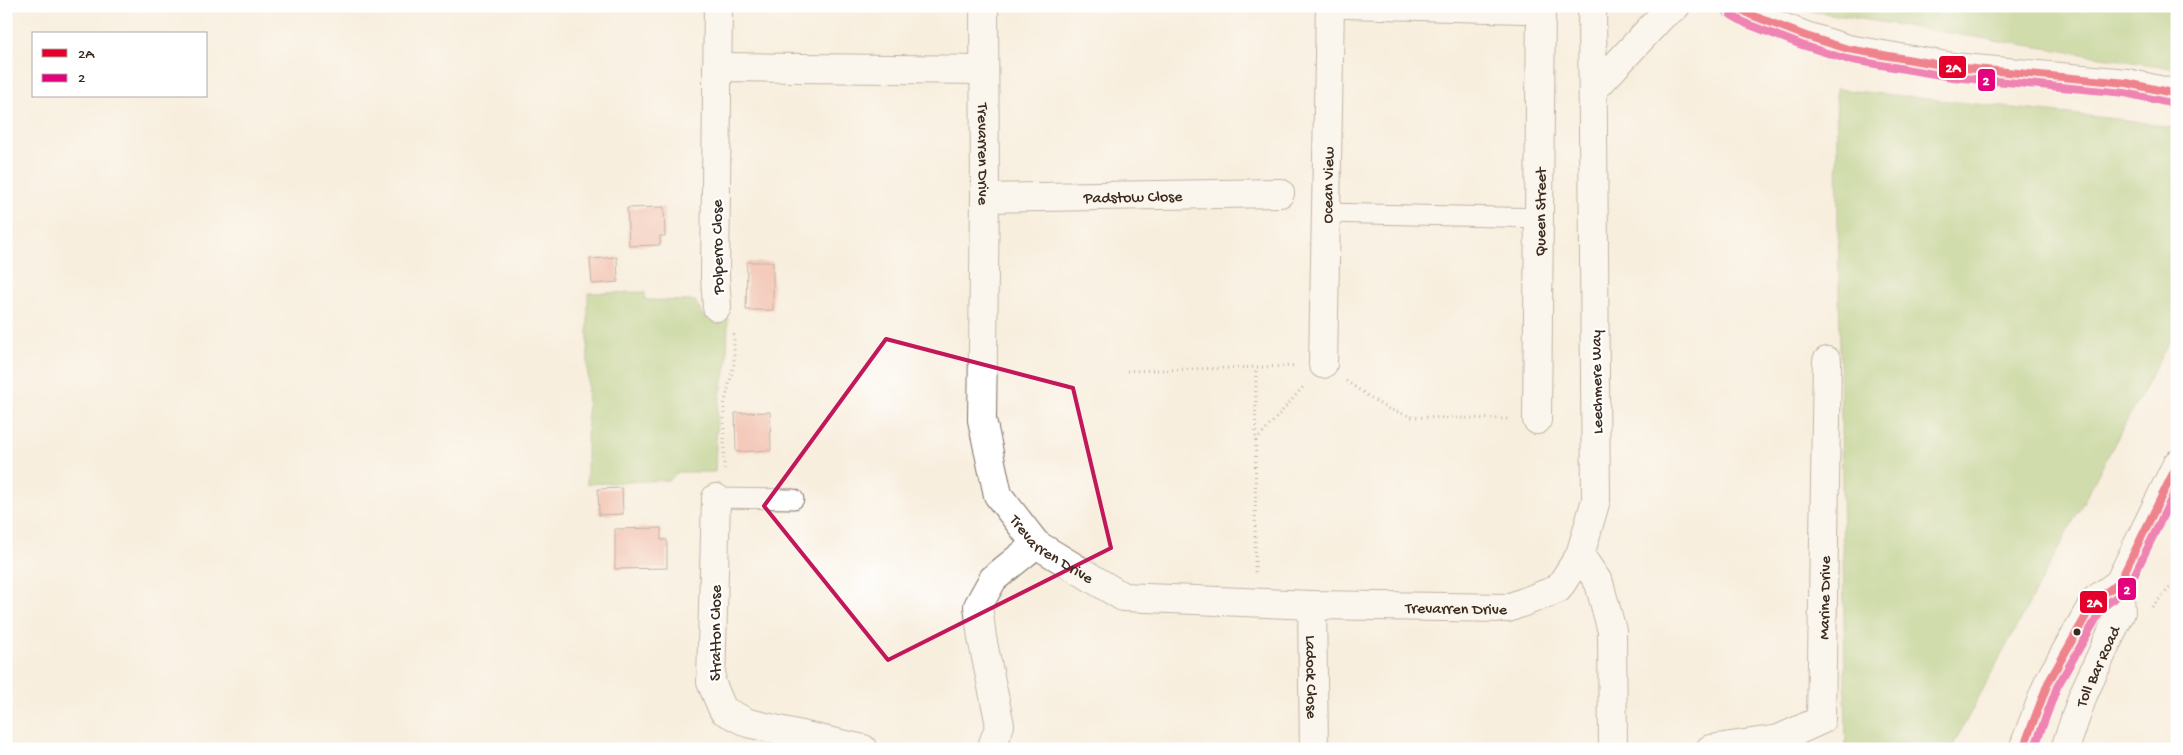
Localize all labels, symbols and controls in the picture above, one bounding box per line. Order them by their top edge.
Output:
legend [32,32,208,98]
text: 2A [78,46,95,64]
line badge: 2A [1938,55,1967,79]
text: 2A [1945,61,1962,78]
line badge: 2 [1977,68,1996,92]
text: 2 [78,70,85,88]
text: 2 [1983,74,1990,91]
street label: Trevarren Drive [972,102,991,206]
street label: Ocean View [1320,146,1340,224]
street label: Queen Street [1533,166,1552,257]
street label: Padstow Close [1083,189,1183,209]
street label: Polperro Close [709,199,730,296]
street label: Leechmere Way [1588,330,1609,434]
street label: Trevarren Drive [1003,511,1096,590]
street label: Marine Drive [1816,555,1837,640]
line badge: 2 [2117,577,2137,601]
text: 2 [2124,583,2131,600]
street label: Stratton Close [708,584,727,681]
line badge: 2A [2079,590,2108,614]
text: 2A [2086,596,2103,613]
street label: Trevarren Drive [1404,600,1508,621]
street label: Toll Bar Road [2073,622,2127,711]
unlabelled marker [2072,627,2082,637]
street label: Ladock Close [1299,635,1320,720]

